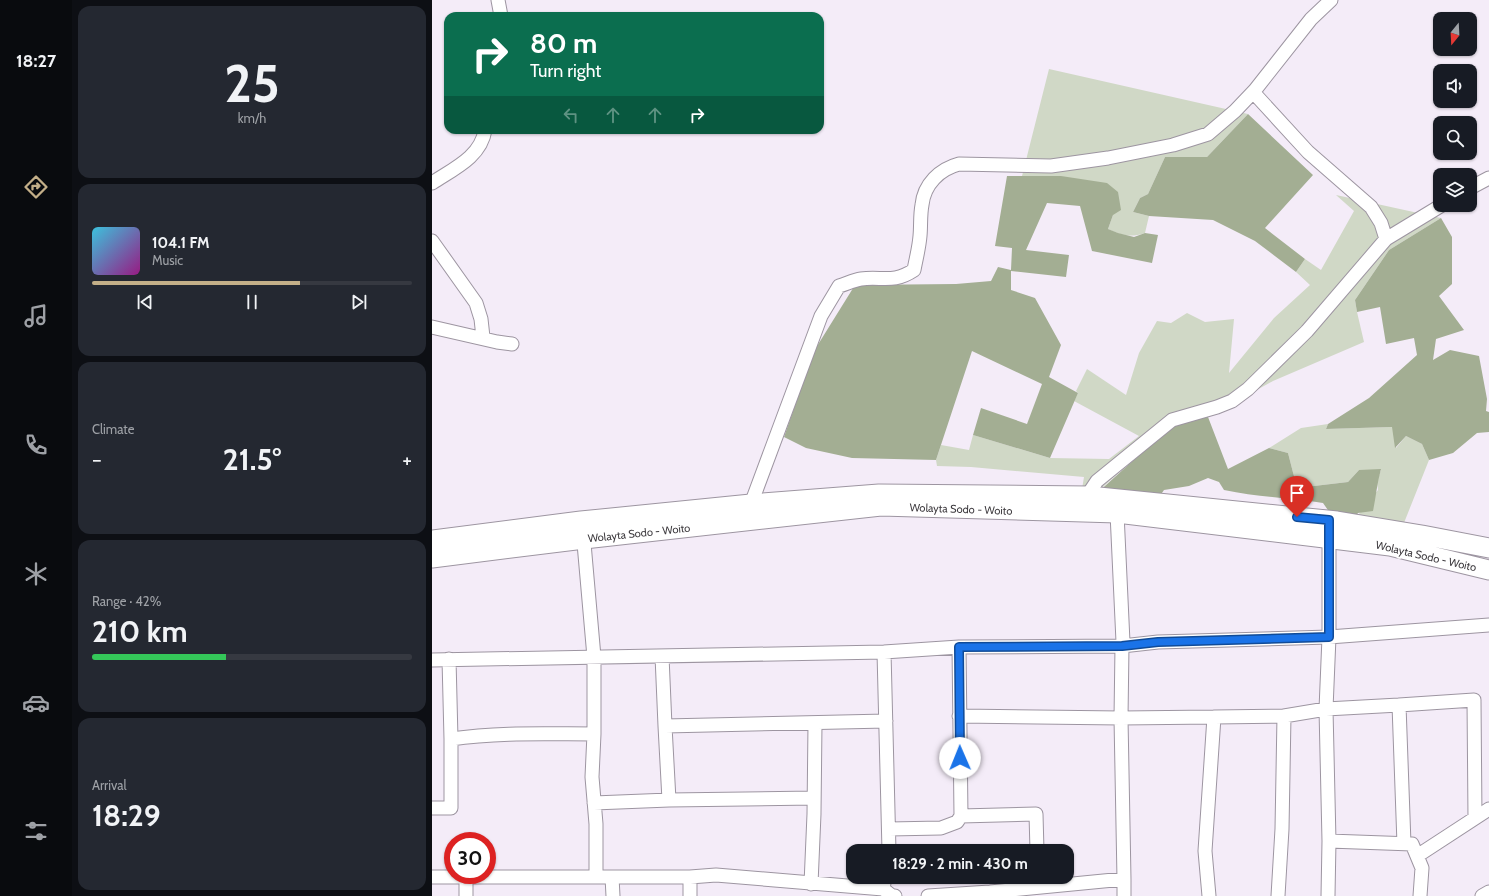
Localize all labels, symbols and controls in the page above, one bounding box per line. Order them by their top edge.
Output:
north arrow [1433,12,1477,56]
map controls [1433,12,1477,212]
text: 80 m [530,26,597,60]
icon: right [464,28,516,80]
text: 18:27 [16,50,56,72]
text: 25 [224,52,280,115]
text: Turn right [530,60,601,82]
button: sound [1433,64,1477,108]
icon: left [560,104,582,126]
icon: ahead [602,104,624,126]
icon: ahead [644,104,666,126]
icon: right [686,104,708,126]
text: km/h [238,110,266,126]
button: search [1433,116,1477,160]
button: layers [1433,168,1477,212]
icon: directions [22,173,50,201]
text: 104.1 FM [152,234,210,252]
text: Music [152,252,183,268]
icon: previous [134,291,156,313]
icon: pause [241,291,263,313]
icon: next [348,291,370,313]
icon: music [22,302,50,330]
text: Climate [92,421,134,437]
icon: phone [22,431,50,459]
text: 21.5° [223,441,281,478]
text: − [92,446,102,473]
text: + [402,446,412,473]
pin [1280,476,1314,517]
icon: arrive [1286,482,1308,504]
street label: Wolayta Sodo - Woito [909,500,1013,518]
street label: Wolayta Sodo - Woito [587,521,691,545]
street label: Wolayta Sodo - Woito [1374,538,1478,574]
icon: climate [22,560,50,588]
text: Range · 42% [92,593,161,609]
text: 210 km [92,613,188,650]
icon: car [22,689,50,717]
position arrow [939,737,981,779]
text: Arrival [92,777,127,793]
text: 18:29 [92,797,161,834]
icon: filters [22,817,50,845]
speed limit sign: 30 [444,832,496,884]
text: 18:29 · 2 min · 430 m [892,855,1028,873]

